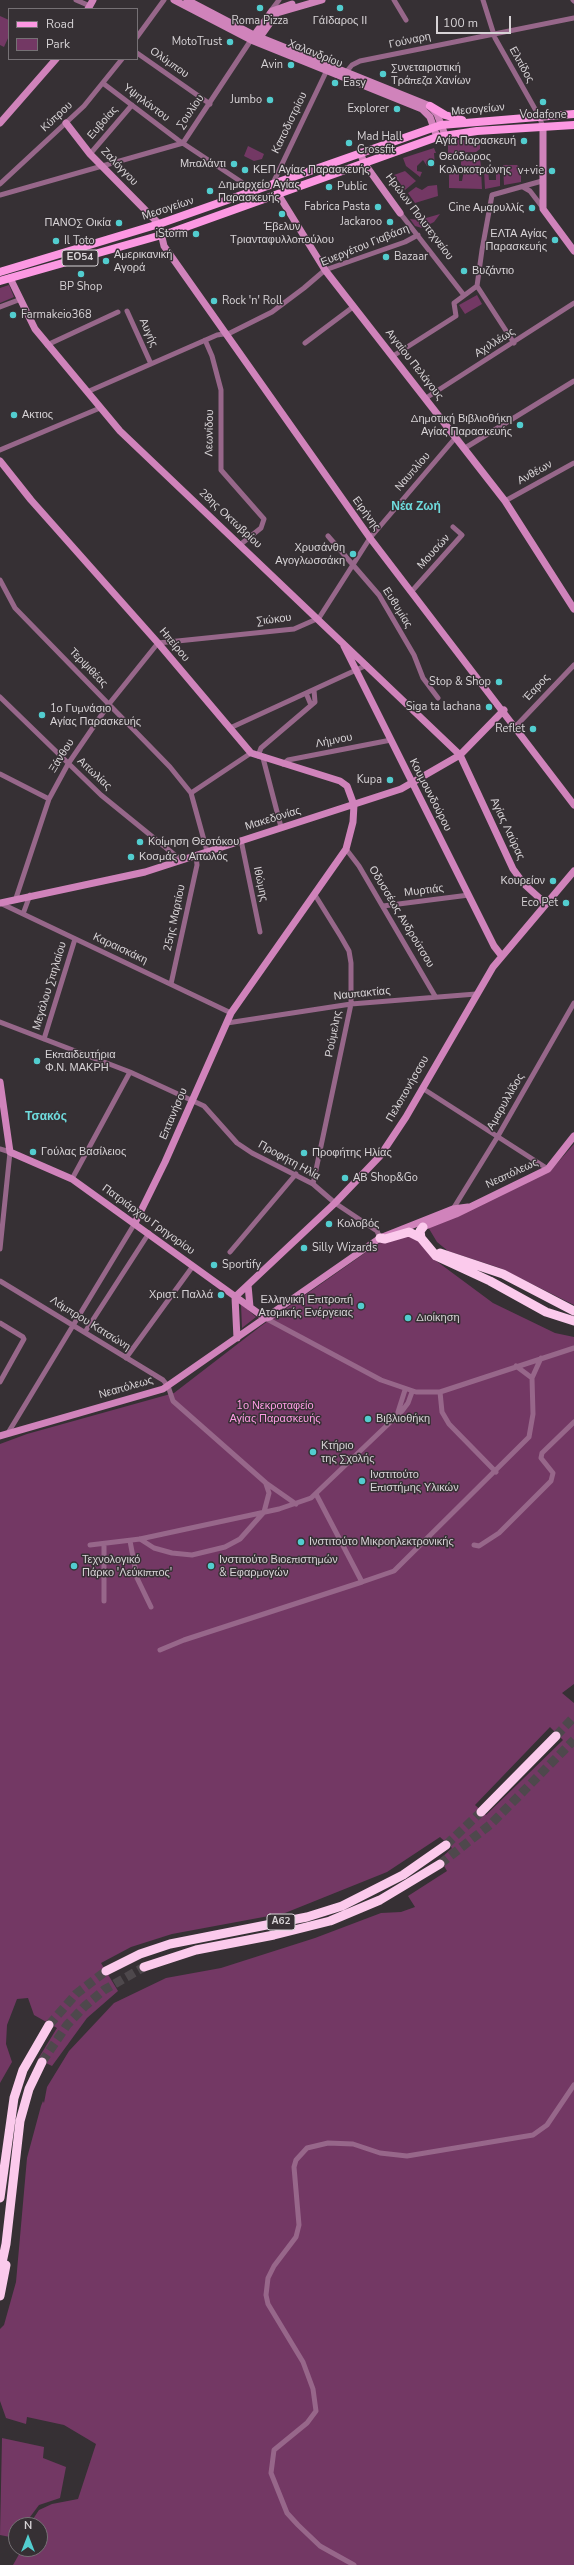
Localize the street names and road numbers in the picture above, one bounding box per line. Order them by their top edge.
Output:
street label: Γούναρη [388,30,432,52]
street label: Χαλανδρίου [286,37,344,71]
street label: Ολύμπου [147,45,191,81]
street label: Ελπίδος [506,45,536,85]
street label: Υψηλάντου [120,81,172,125]
street label: Καποδιστρίου [269,90,311,156]
street label: Σουλίου [174,92,208,132]
street label: Κύπρου [39,99,75,135]
street label: Μεσογείων [451,101,505,119]
street label: Ευβοίας [85,104,121,142]
street label: Ζαλόγγου [98,145,140,189]
street label: Ηρώων Πολυτεχνείου [382,171,456,263]
street label: Μεσογείων [140,194,196,224]
street label: Ευεργέτου Γιαβάση [319,222,411,270]
road number: ΕΟ54 [62,250,98,266]
street label: Αυγής [136,316,160,350]
street label: Αχιλλέως [472,325,518,361]
street label: Αιγαίου Πελάγους [382,327,446,403]
street label: Λεωνίδου [203,409,217,457]
street label: Ναυπλίου [393,450,433,494]
street label: Ανθέων [515,458,555,488]
street label: 28ης Οκτωβρίου [196,486,264,552]
street label: Ειρήνης [349,494,383,534]
street label: Μουσών [415,532,453,572]
street label: Ευθυμίας [379,585,415,631]
street label: Σιώκου [256,611,292,629]
street label: Ηπείρου [156,625,192,665]
street label: Τερψιθέας [66,646,110,690]
street label: Έαρος [521,672,553,704]
street label: Λήμνου [314,731,354,751]
street label: Ξάνθου [47,737,77,775]
street label: Αιτωλίας [74,755,114,793]
street label: Κουμουνδούρου [406,756,454,834]
street label: Αγίας Λαύρας [487,796,527,862]
street label: Μακεδονίας [243,804,303,834]
street label: Οδυσσέως Ανδρούτσου [365,864,437,970]
street label: Ιθώμης [250,865,270,903]
street label: Μυρτιάς [403,882,445,900]
street label: 25ης Μαρτίου [161,883,189,953]
street label: Καραισκάκη [91,931,149,967]
street label: Μεγάλου Σπηλαίου [30,940,70,1032]
street label: Ναυπακτίας [333,984,391,1004]
street label: Ρούμελης [323,1009,345,1059]
street label: Πελοπονήσσου [384,1054,432,1124]
street label: Αμαρυλλίδος [485,1071,527,1133]
street label: Επτανήσου [157,1086,191,1142]
street label: Προφήτη Ηλία [256,1138,322,1184]
street label: Νεαπόλεως [484,1156,540,1192]
street label: Πατριάρχου Γρηγορίου [99,1182,197,1258]
street label: Λάμπρου Κατσώνη [47,1294,133,1354]
street label: Νεαπόλεως [97,1374,155,1402]
road number: Α62 [267,1914,295,1930]

